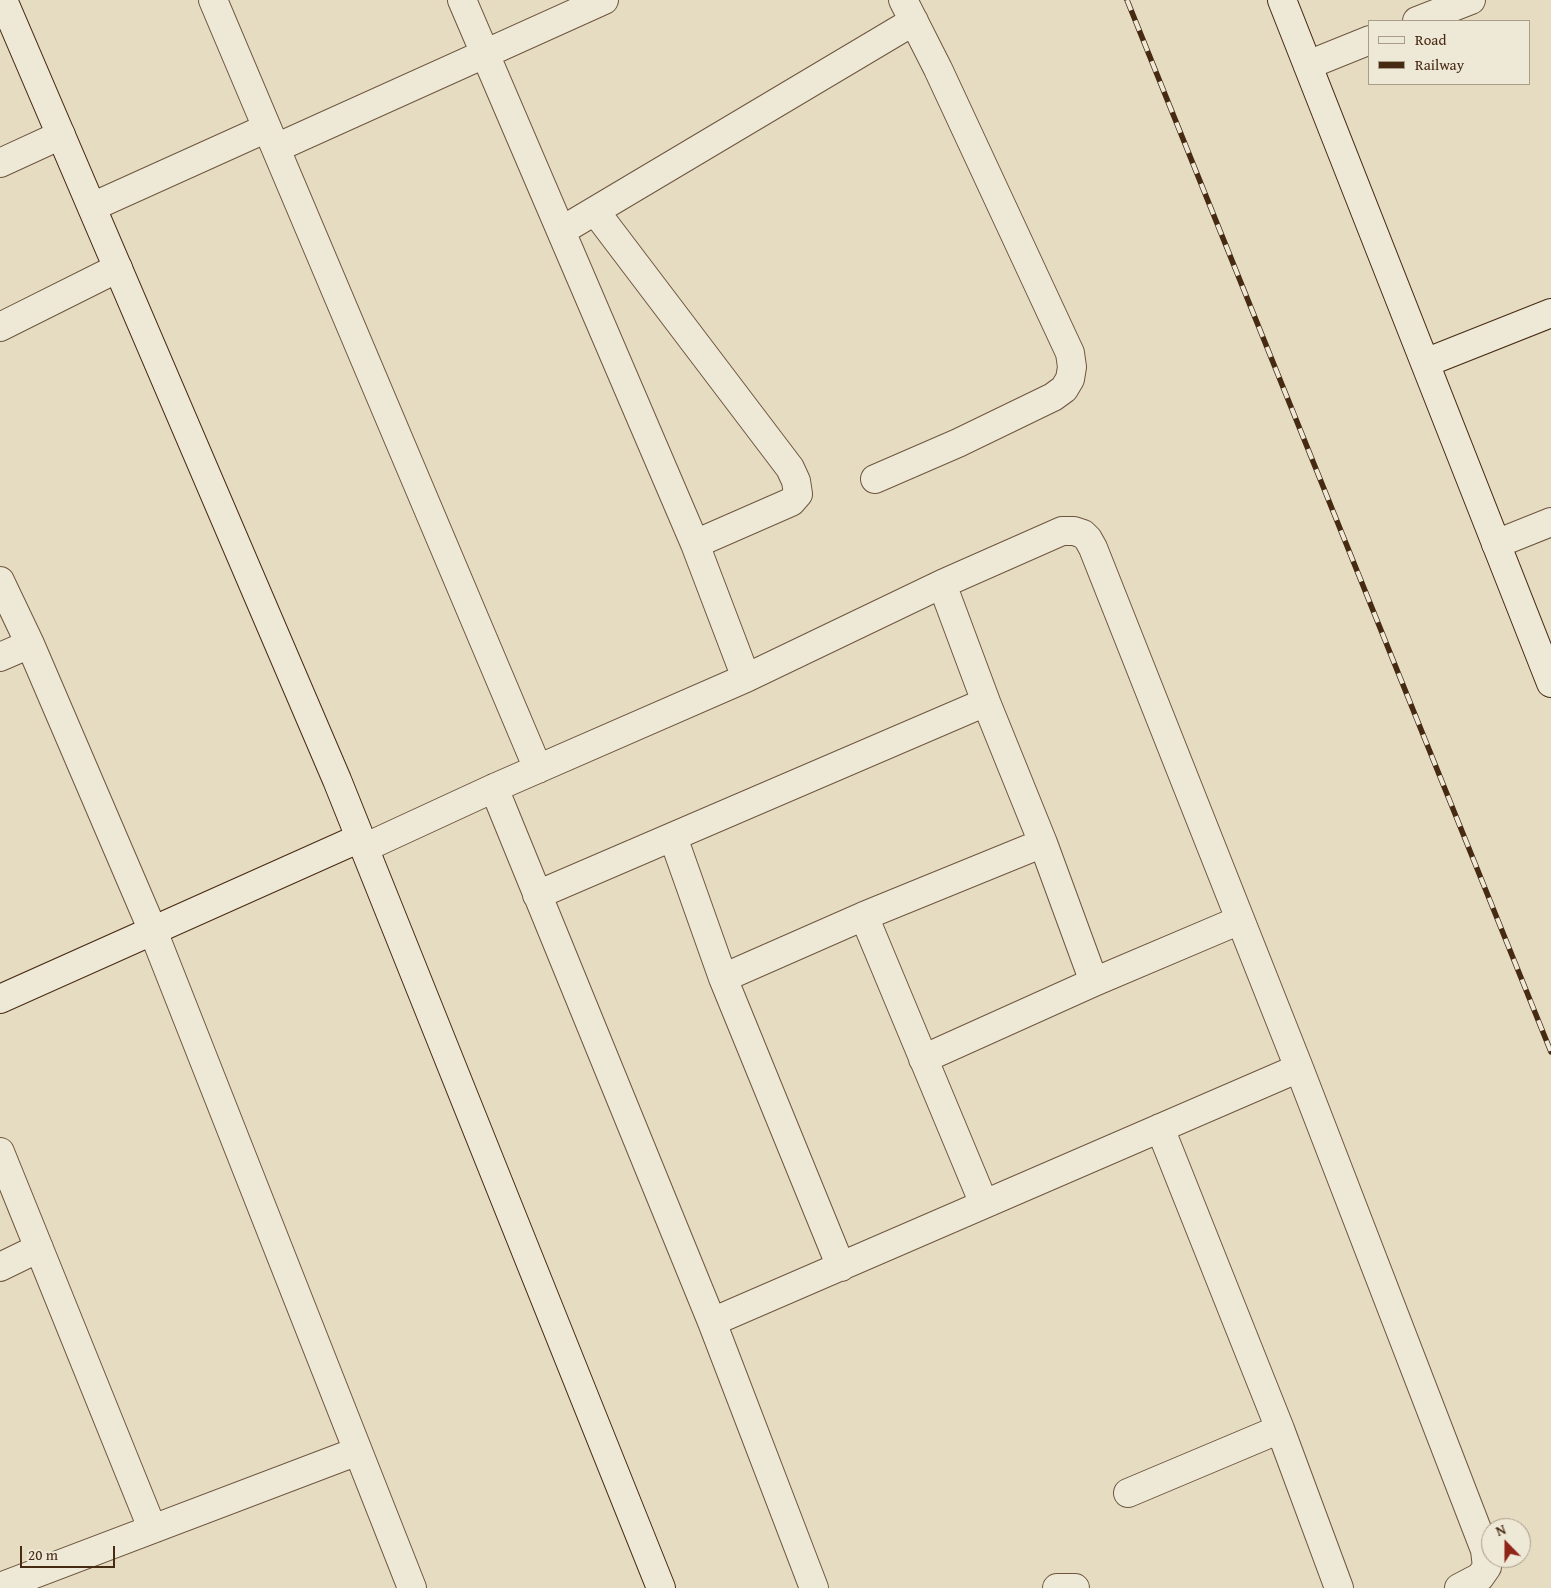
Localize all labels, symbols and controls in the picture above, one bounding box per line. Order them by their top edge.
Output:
legend [1368,20,1531,85]
text: Road [1415,29,1446,50]
text: Railway [1415,54,1464,75]
north arrow [1481,1518,1531,1568]
text: N [1493,1519,1509,1541]
scale bar [22,1536,118,1568]
text: 20 m [28,1544,58,1565]

